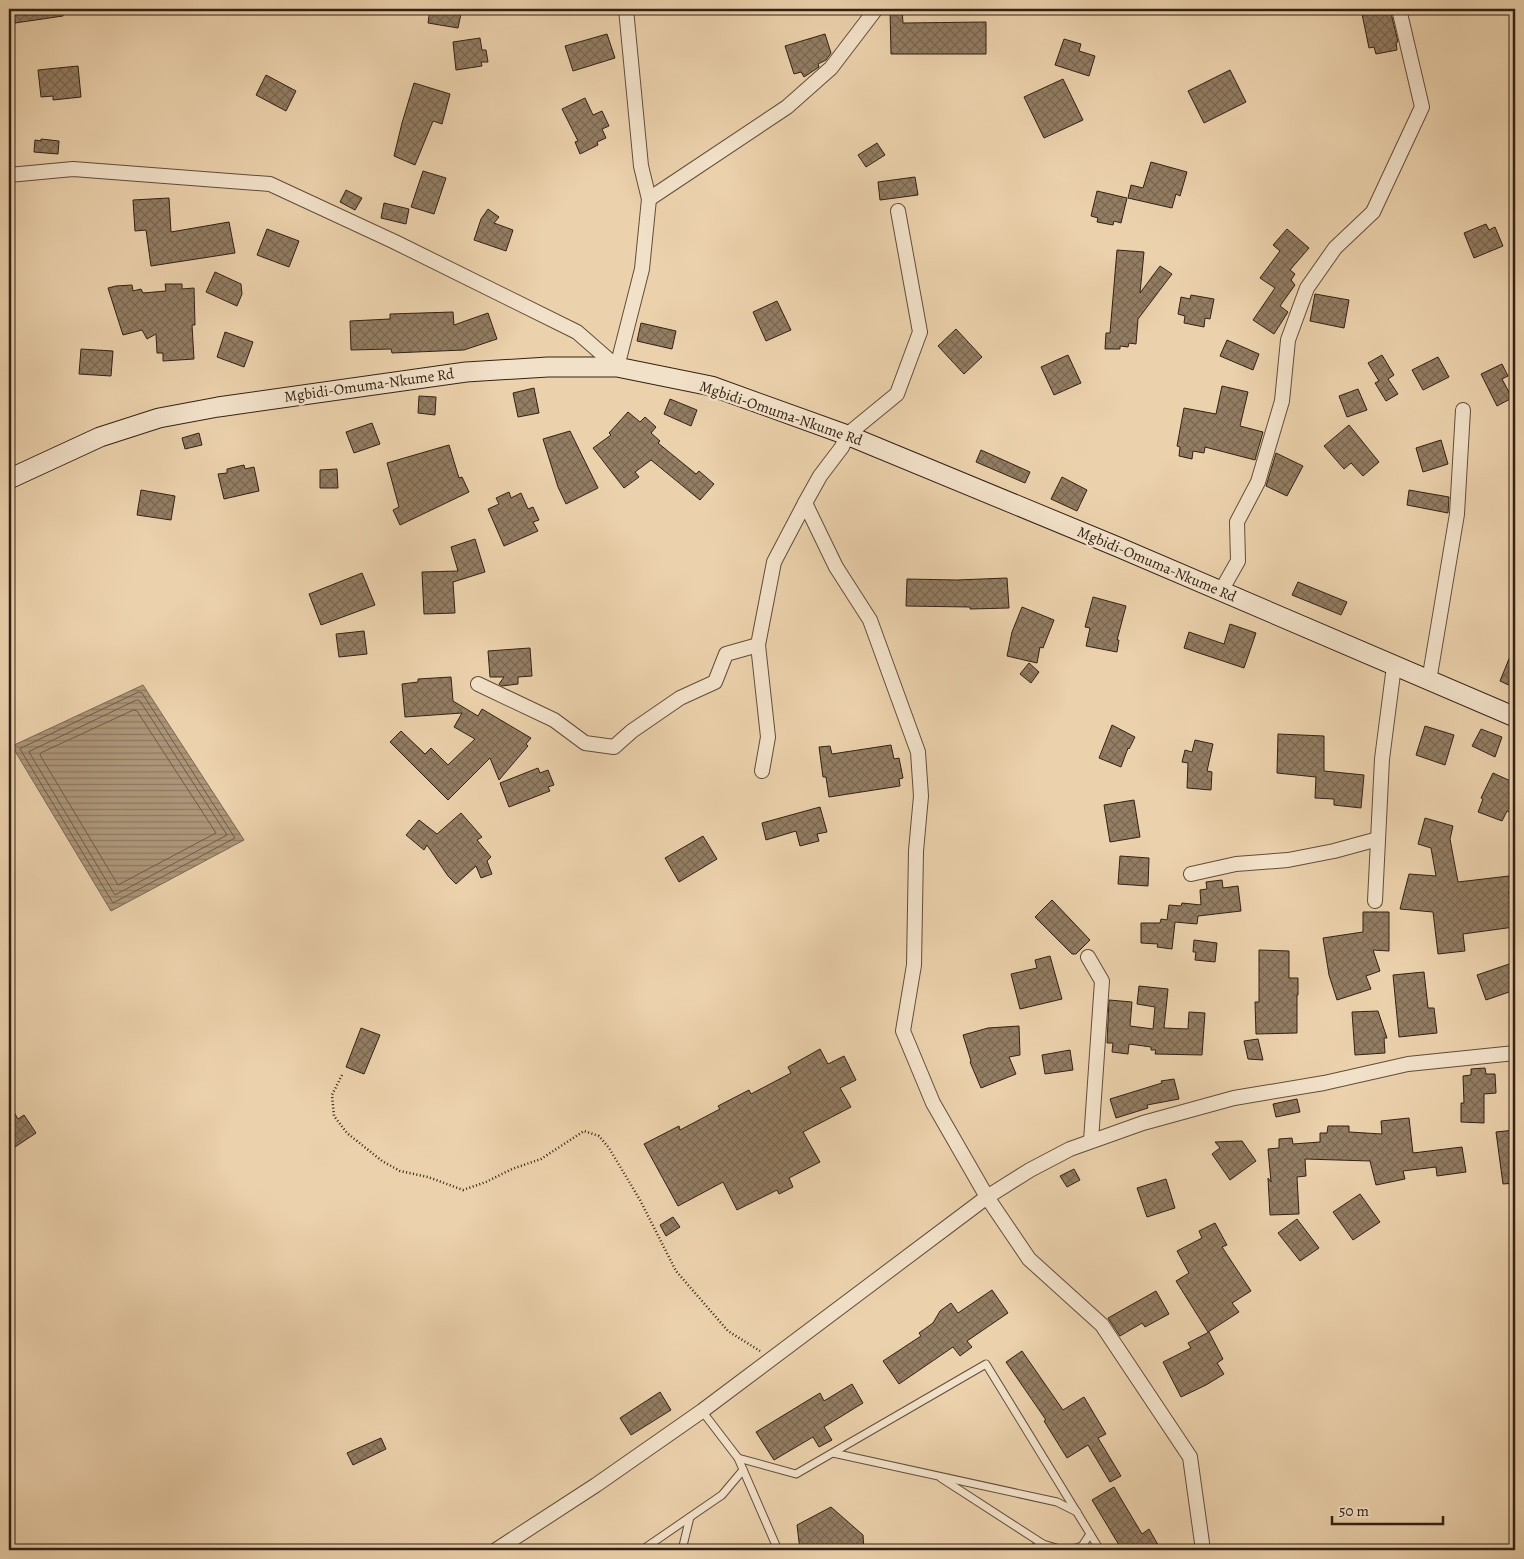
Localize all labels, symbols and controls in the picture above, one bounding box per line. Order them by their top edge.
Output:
street label: Mgbidi-Omuma-Nkume Rd [283,363,456,407]
street label: Mgbidi-Omuma-Nkume Rd [697,376,866,451]
street label: Mgbidi-Omuma-Nkume Rd [1074,521,1241,607]
scale bar [1332,1494,1443,1526]
text: 50 m [1339,1501,1369,1521]

